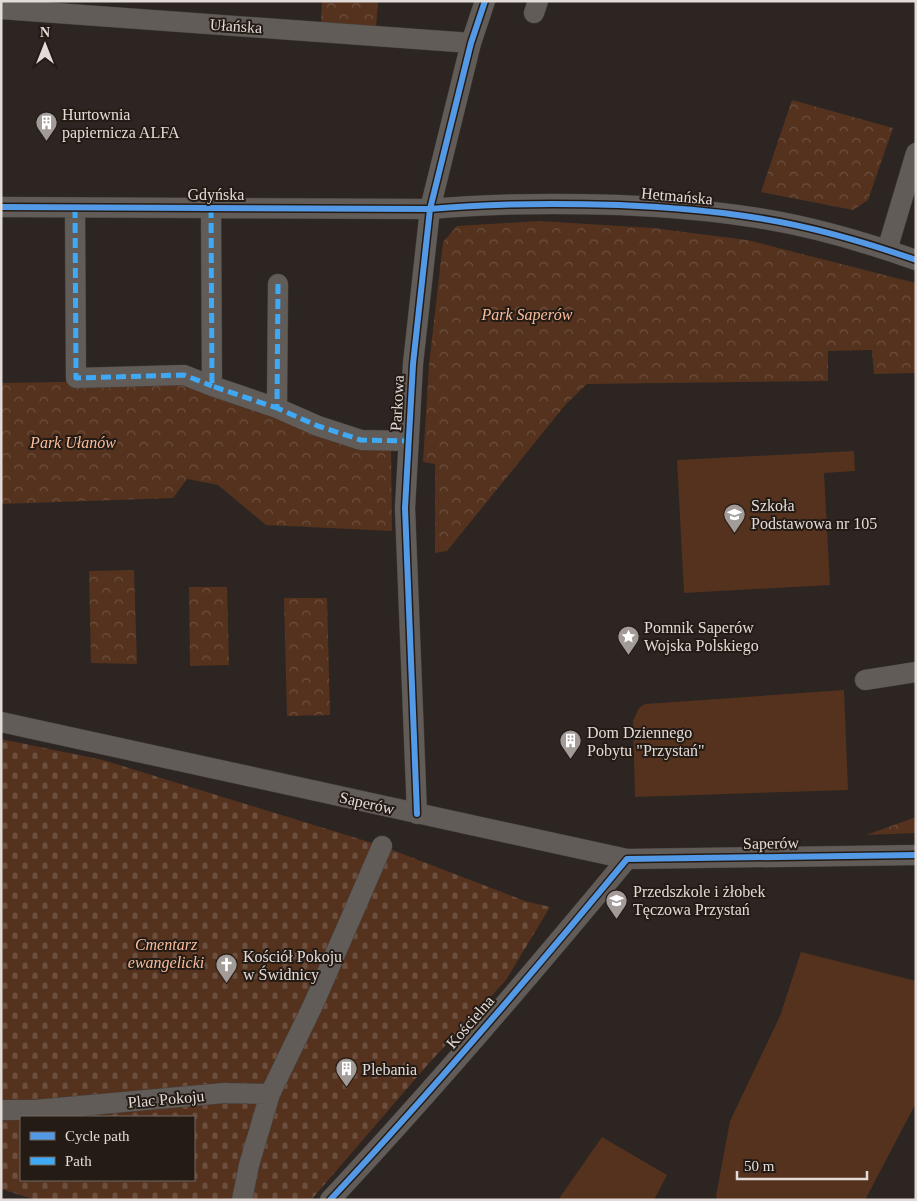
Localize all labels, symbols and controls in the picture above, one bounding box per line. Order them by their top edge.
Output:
street label: Ułańska [209,16,263,36]
north arrow [20,20,70,70]
text: N [40,25,50,40]
place label: Hurtownia papiernicza ALFA [62,106,180,142]
building icon: Hurtownia papiernicza ALFA [34,111,58,142]
street label: Hetmańska [640,184,714,208]
street label: Gdyńska [188,186,244,204]
park label: Park Saperów [480,306,573,324]
street label: Parkowa [387,375,407,431]
park label: Park Ułanów [29,434,116,451]
place label: Szkoła Podstawowa nr 105 [751,497,877,532]
school or university icon: Szkoła Podstawowa nr 105 [723,502,747,533]
place label: Pomnik Saperów Wojska Polskiego [644,619,759,655]
place icon: Pomnik Saperów Wojska Polskiego [616,624,640,655]
place label: Dom Dziennego Pobytu "Przystań" [587,724,705,760]
building icon: Dom Dziennego Pobytu "Przystań" [559,729,583,760]
street label: Saperów [338,788,397,819]
street label: Saperów [743,834,800,853]
place label: Przedszkole i żłobek Tęczowa Przystań [633,883,765,919]
school or university icon: Przedszkole i żłobek Tęczowa Przystań [605,888,629,919]
park label: Cmentarz ewangelicki [128,936,204,972]
place label: Kościół Pokoju w Świdnicy [243,948,342,984]
church icon: Kościół Pokoju w Świdnicy [215,953,239,984]
street label: Kościelna [443,992,497,1052]
building icon: Plebania [334,1057,358,1088]
place label: Plebania [362,1061,417,1078]
street label: Plac Pokoju [127,1087,205,1112]
legend [20,1116,195,1181]
text: Cycle path [65,1128,130,1144]
scale bar [737,1148,867,1180]
text: Path [65,1153,92,1169]
text: 50 m [744,1158,775,1174]

